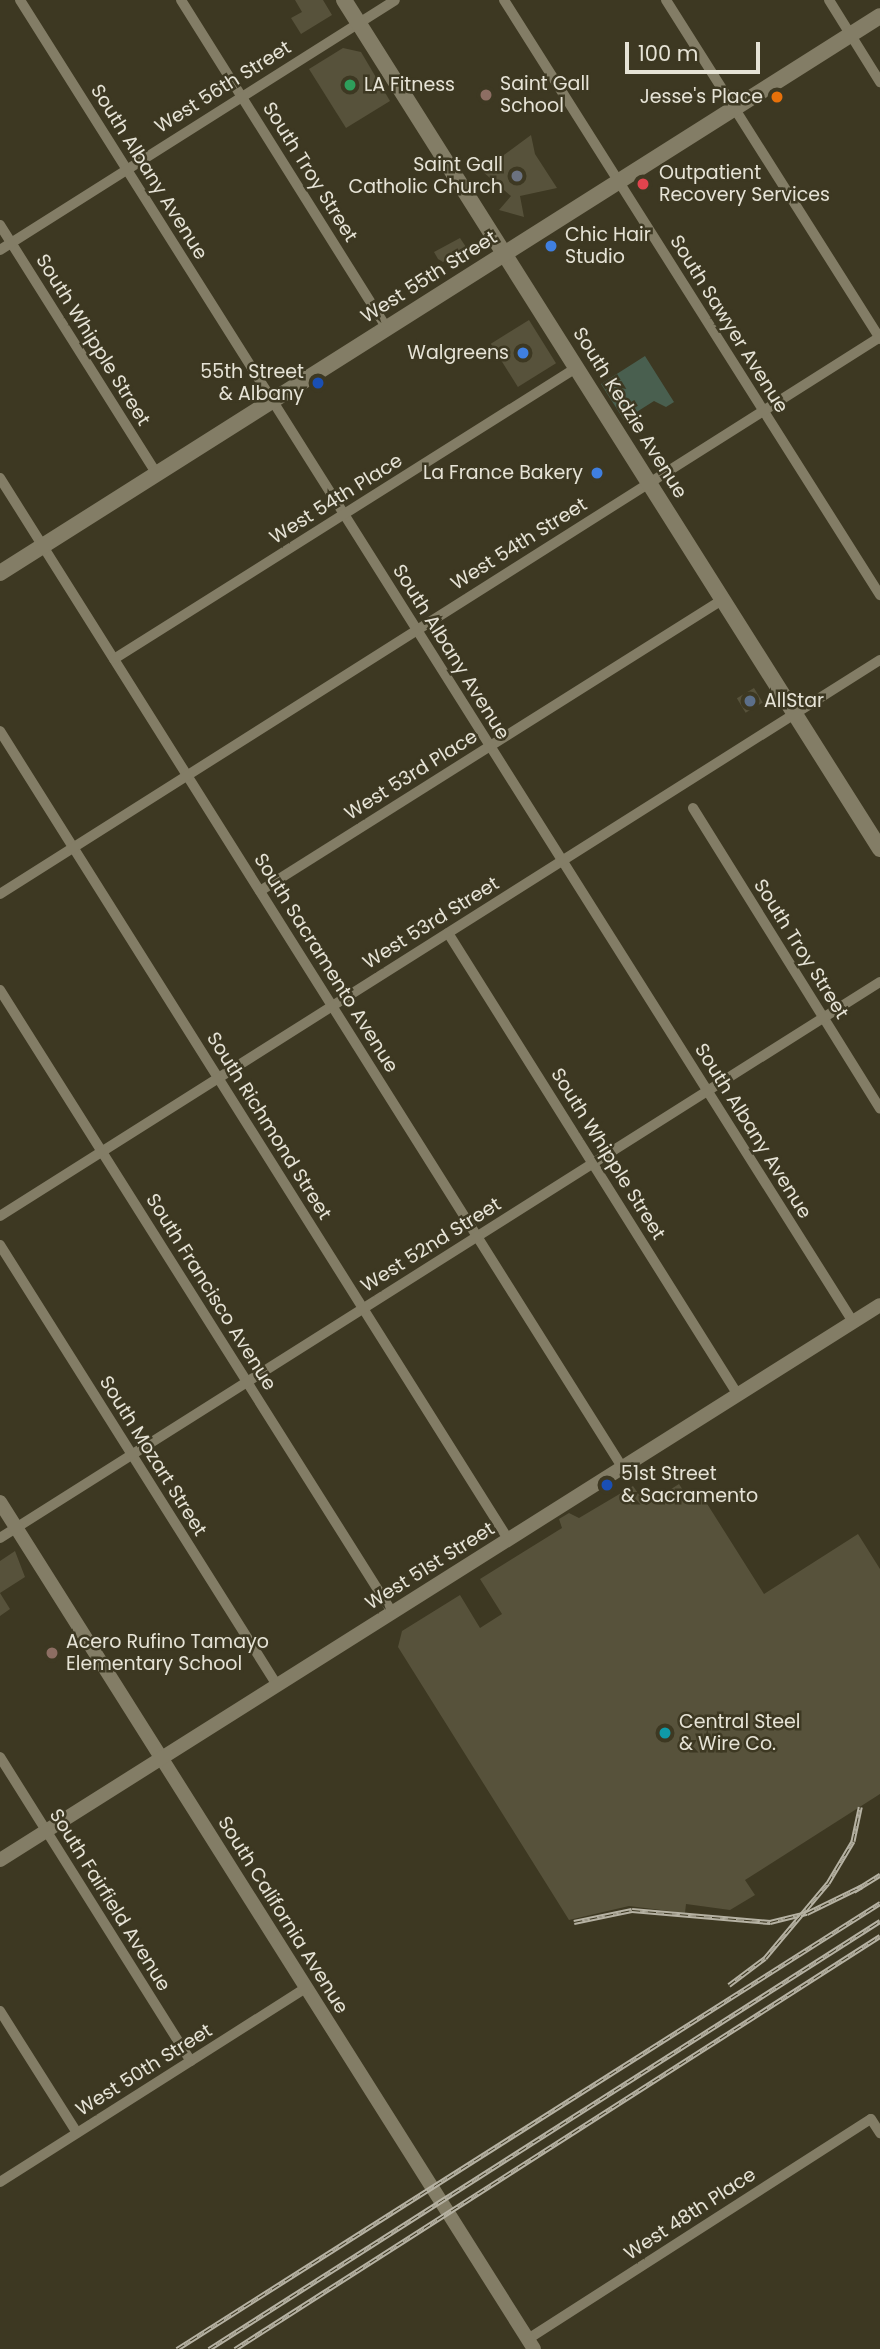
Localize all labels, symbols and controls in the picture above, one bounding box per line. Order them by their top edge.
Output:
scale bar [628,28,763,72]
street label: West 56th Street [151,36,295,138]
text: 100 m [638,39,698,68]
place label: Saint Gall School [500,73,590,117]
place label: LA Fitness [364,74,455,96]
marker: LA Fitness [342,77,358,93]
street label: South Albany Avenue [86,80,212,264]
place label: Jesse's Place [640,86,763,108]
marker: Saint Gall School [478,87,494,103]
marker: Jesse's Place [769,89,785,105]
street label: South Troy Street [258,98,362,246]
place label: Saint Gall Catholic Church [349,154,503,198]
place label: Outpatient Recovery Services [659,162,830,206]
marker: Saint Gall Catholic Church [509,168,525,184]
marker: Outpatient Recovery Services [633,174,653,194]
place label: Chic Hair Studio [565,224,651,268]
street label: West 55th Street [357,226,501,328]
street label: South Sawyer Avenue [665,231,793,417]
marker: Chic Hair Studio [543,238,559,254]
street label: South Whipple Street [31,250,155,430]
street label: South Kedzie Avenue [568,323,692,503]
place label: Walgreens [407,342,509,364]
marker: Walgreens [515,345,531,361]
place label: 55th Street & Albany [200,361,304,405]
marker: 55th Street & Albany [310,375,326,391]
street label: West 54th Place [265,449,407,549]
place label: La France Bakery [423,462,583,484]
marker: La France Bakery [589,465,605,481]
street label: West 54th Street [447,493,591,595]
street label: South Albany Avenue [388,560,514,744]
place label: AllStar [764,690,824,712]
marker: AllStar [742,693,758,709]
street label: West 53rd Place [340,725,482,825]
street label: South Sacramento Avenue [249,849,403,1077]
street label: West 53rd Street [359,872,503,974]
street label: South Troy Street [749,875,853,1023]
street label: South Richmond Street [202,1028,336,1224]
street label: South Albany Avenue [690,1039,816,1223]
street label: South Whipple Street [546,1064,670,1244]
street label: South Francisco Avenue [141,1189,281,1395]
street label: West 52nd Street [357,1193,505,1297]
street label: South Mozart Street [94,1372,212,1540]
place label: 51st Street & Sacramento [621,1463,758,1507]
marker: 51st Street & Sacramento [599,1477,615,1493]
street label: West 51st Street [361,1517,499,1615]
place label: Acero Rufino Tamayo Elementary School [66,1631,269,1675]
marker: Acero Rufino Tamayo Elementary School [44,1645,60,1661]
place label: Central Steel & Wire Co. [679,1711,801,1755]
marker: Central Steel & Wire Co. [657,1725,673,1741]
street label: South Fairfield Avenue [45,1805,175,1995]
street label: South California Avenue [213,1812,353,2018]
street label: West 50th Street [72,2019,216,2121]
street label: West 48th Place [620,2163,760,2265]

